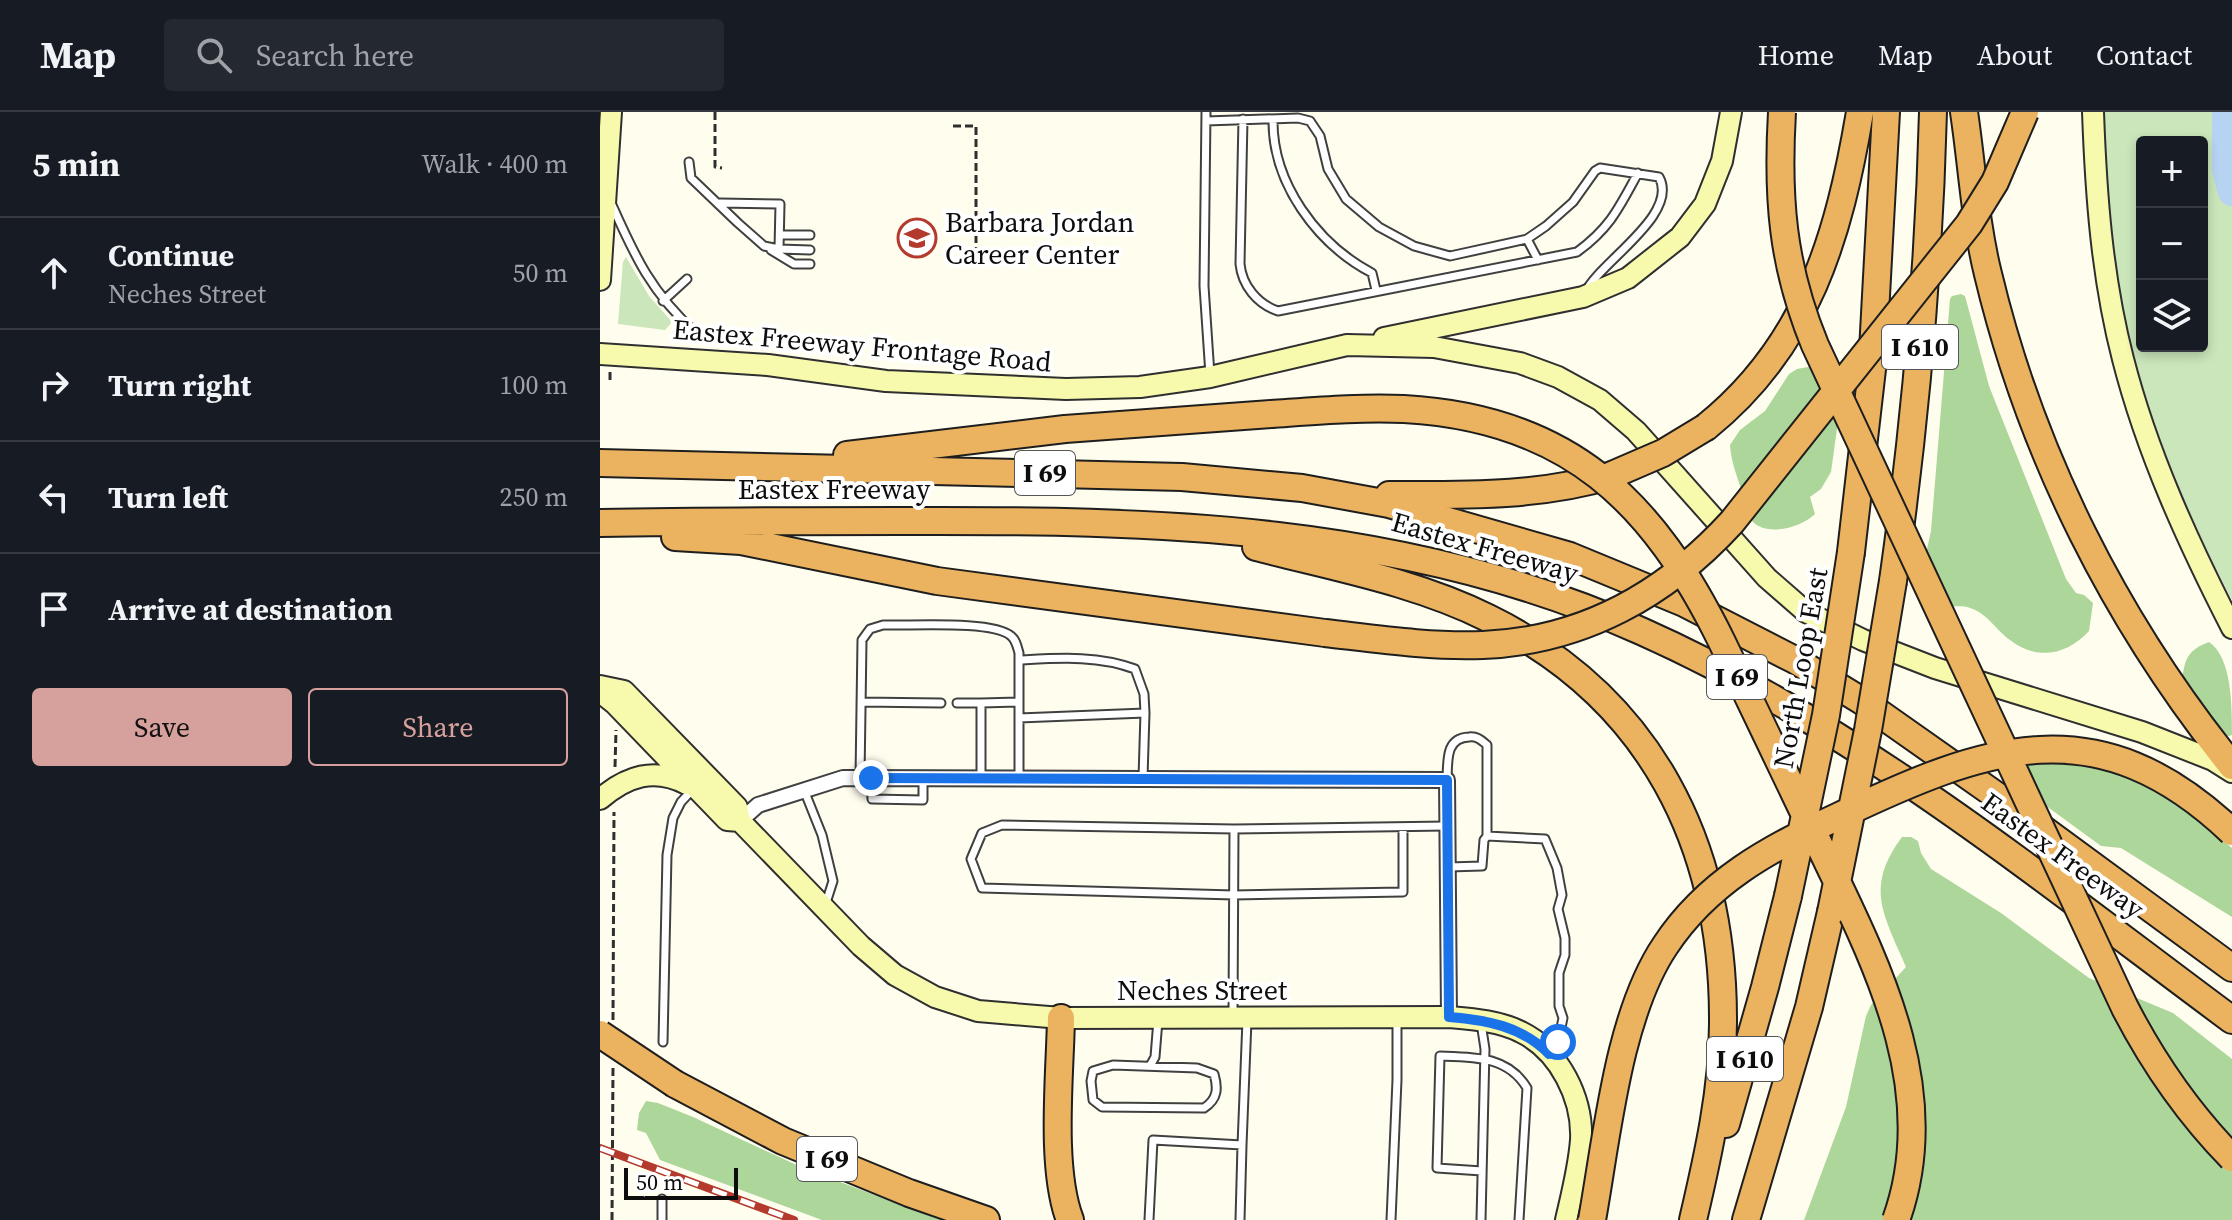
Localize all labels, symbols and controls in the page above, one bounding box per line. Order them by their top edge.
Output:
search box [164,19,724,91]
text: Map [40,29,116,81]
icon: search [192,33,236,77]
text: Search here [256,35,414,76]
text: Home [1758,36,1834,74]
text: Map [1878,36,1933,74]
text: About [1977,36,2052,74]
text: Contact [2096,36,2192,74]
map controls [2136,136,2208,352]
button: + [2136,136,2208,208]
text: 5 min [32,141,120,187]
text: Walk · 400 m [421,146,568,182]
place label: Barbara Jordan Career Center [945,203,1134,273]
button: − [2136,208,2208,280]
school or university icon: Barbara Jordan Career Center [896,217,938,259]
text: Continue [108,235,234,276]
icon: ahead [32,251,76,295]
text: 50 m [513,255,568,291]
text: Neches Street [108,276,266,312]
button: layers [2136,280,2208,352]
street label: Eastex Freeway Frontage Road [671,310,1053,381]
road number: I 610 [1882,325,1958,369]
icon: right [32,363,76,407]
text: Turn right [108,365,251,406]
text: 100 m [500,367,568,403]
road number: I 69 [1015,451,1075,495]
street label: Eastex Freeway [738,470,931,508]
icon: left [32,475,76,519]
text: Turn left [108,477,228,518]
text: 250 m [500,479,568,515]
street label: Eastex Freeway [1387,502,1583,592]
street label: North Loop East [1764,564,1836,771]
icon: arrive [32,587,76,631]
text: Arrive at destination [108,589,393,630]
road number: I 69 [1707,655,1767,699]
button: Save [32,688,292,766]
button: Share [308,688,568,766]
route end [853,760,889,796]
street label: Eastex Freeway [1974,783,2153,927]
street label: Neches Street [1117,971,1288,1009]
route start [1540,1024,1576,1060]
road number: I 610 [1707,1037,1783,1081]
road number: I 69 [797,1137,857,1181]
scale bar [624,1164,738,1200]
text: 50 m [636,1167,683,1197]

